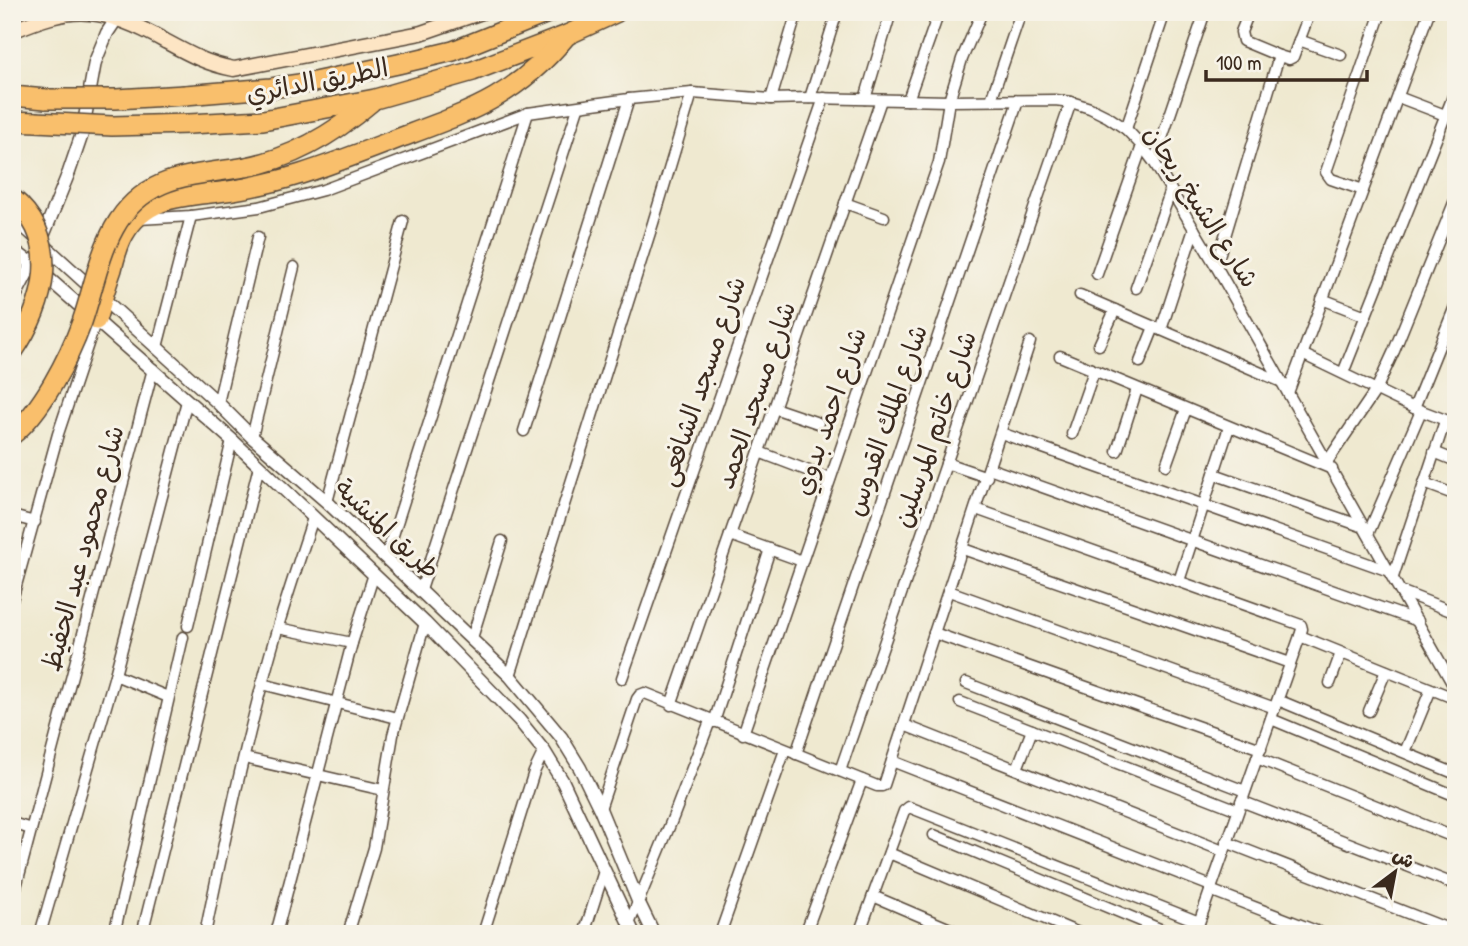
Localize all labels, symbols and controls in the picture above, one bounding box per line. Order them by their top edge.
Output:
scale bar [1206,38,1366,82]
text: 100 m [1216,48,1262,77]
street label: الطريق الدائري [243,49,391,113]
street label: شارع الشيخ ريحان [1136,118,1268,295]
street label: شارع مسجد الشافعى [649,271,754,491]
street label: شارع مسجد الحمد [707,297,804,494]
street label: شارع الملك القدوس [837,320,936,521]
street label: شارع احمد بدوي [784,322,876,500]
street label: شارع خاتم المرسلين [884,326,987,533]
street label: شارع محمود عبد الحفيظ [32,421,133,675]
street label: طريق المنشية [328,470,448,586]
north arrow [1360,838,1430,908]
text: ش [1388,841,1420,874]

